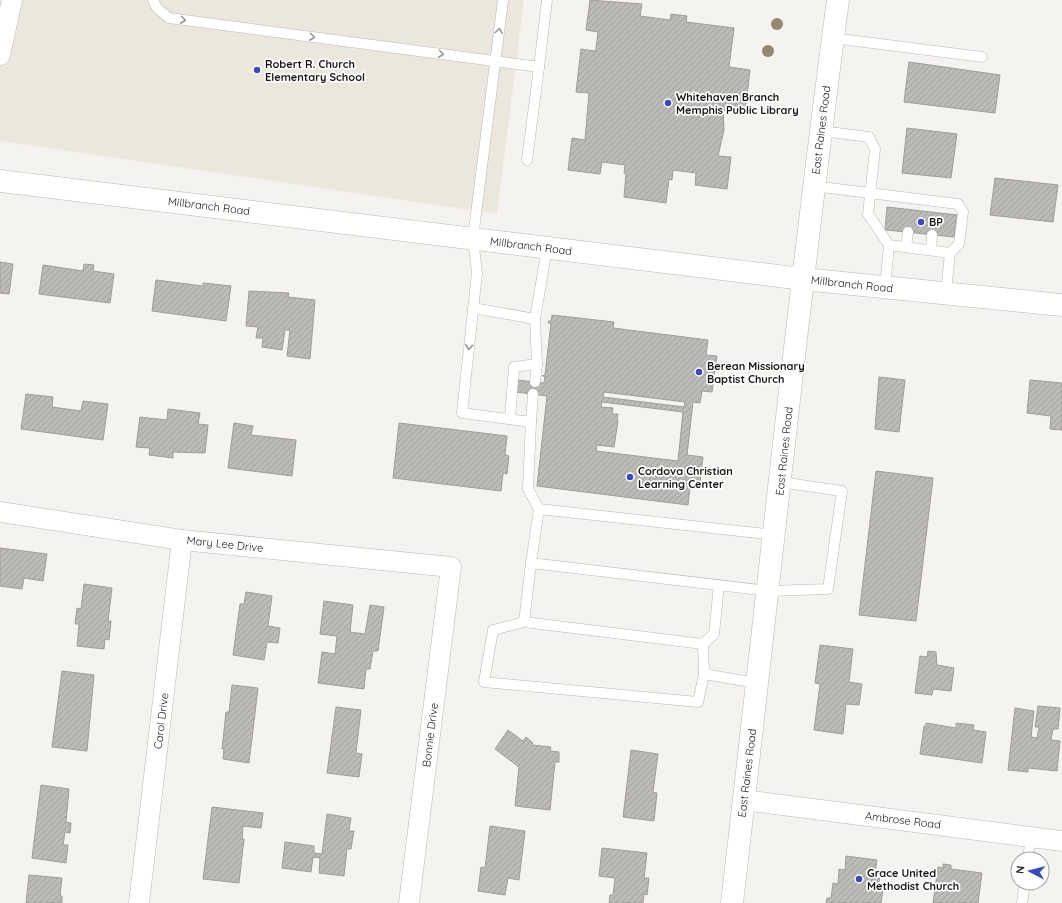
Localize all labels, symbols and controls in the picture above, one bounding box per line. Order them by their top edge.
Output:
one-way arrow [180,15,186,24]
one-way arrow [495,28,504,34]
one-way arrow [309,32,315,41]
one-way arrow [438,49,444,58]
place label: Robert R. Church Elementary School [265,57,365,84]
marker: Robert R. Church Elementary School [252,65,262,75]
street label: East Raines Road [809,85,833,175]
place label: Whitehaven Branch Memphis Public Library [676,90,799,117]
marker: Whitehaven Branch Memphis Public Library [663,98,673,108]
street label: Millbranch Road [167,194,251,218]
place label: BP [929,215,943,229]
marker: BP [916,217,926,227]
street label: Millbranch Road [489,234,573,258]
street label: Millbranch Road [810,273,894,295]
one-way arrow [465,344,474,350]
place label: Berean Missionary Baptist Church [707,359,805,386]
marker: Berean Missionary Baptist Church [694,367,704,377]
street label: East Raines Road [772,406,796,496]
place label: Cordova Christian Learning Center [638,464,733,491]
marker: Cordova Christian Learning Center [625,472,635,482]
street label: Mary Lee Drive [186,533,264,555]
street label: Carol Drive [151,692,171,750]
street label: Bonnie Drive [419,702,441,768]
street label: East Raines Road [735,728,759,818]
street label: Ambrose Road [864,808,942,832]
north arrow [1010,851,1050,891]
text: N [1013,865,1028,875]
place label: Grace United Methodist Church [867,866,959,893]
marker: Grace United Methodist Church [854,874,864,884]

